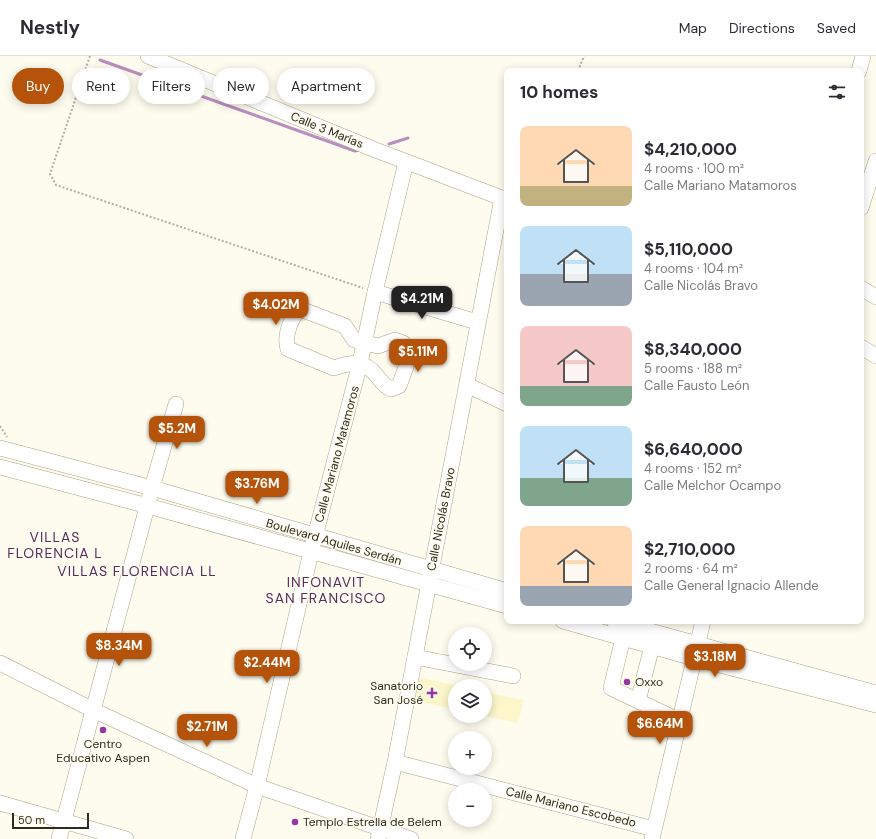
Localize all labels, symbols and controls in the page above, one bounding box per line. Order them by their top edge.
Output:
text: Nestly [20,15,80,40]
text: Map [679,19,707,37]
text: Directions [729,19,795,37]
text: Saved [817,19,856,37]
chip: Buy [12,68,64,104]
chip: Rent [72,68,130,104]
chip: Filters [138,68,205,104]
chip: New [213,68,269,104]
chip: Apartment [277,68,375,104]
text: 10 homes [520,81,598,103]
icon: filters [826,81,848,103]
street label: Calle 3 Marías [288,108,366,152]
text: $4,210,000 [644,138,737,160]
icon: home [552,142,600,190]
text: 4 rooms · 100 m² [644,160,744,177]
text: Calle Mariano Matamoros [644,177,797,194]
text: $5,110,000 [644,238,733,260]
icon: home [552,242,600,290]
text: 4 rooms · 104 m² [644,260,743,277]
text: Calle Nicolás Bravo [644,277,758,294]
pin: $4.21M [389,286,455,320]
text: $4.21M [400,290,444,307]
pin: $4.02M [243,292,309,326]
text: $4.02M [252,296,300,313]
text: $8,340,000 [644,338,742,360]
pin: $5.11M [385,339,451,373]
icon: home [552,342,600,390]
text: $5.11M [398,343,438,360]
text: 5 rooms · 188 m² [644,360,742,377]
text: Calle Fausto León [644,377,750,394]
street label: Calle Mariano Matamoros [311,384,363,524]
pin: $5.2M [149,416,205,450]
text: $5.2M [158,420,196,437]
text: $6,640,000 [644,438,743,460]
icon: home [552,442,600,490]
text: 4 rooms · 152 m² [644,460,742,477]
street label: Calle Nicolás Bravo [423,466,459,572]
pin: $3.76M [224,471,290,505]
text: $3.76M [234,475,280,492]
text: Calle Melchor Ocampo [644,477,781,494]
street label: Boulevard Aquiles Serdán [264,515,404,569]
district label: VILLAS FLORENCIA L [7,528,103,562]
text: $2,710,000 [644,538,735,560]
icon: home [552,542,600,590]
text: 2 rooms · 64 m² [644,560,738,577]
district label: VILLAS FLORENCIA LL [57,562,217,580]
district label: INFONAVIT SAN FRANCISCO [266,573,386,607]
text: Calle General Ignacio Allende [644,577,819,594]
map controls [448,627,492,827]
button: locate [448,627,492,671]
pin: $8.34M [86,633,152,667]
text: $8.34M [95,637,143,654]
pin: $3.18M [682,644,748,678]
text: $3.18M [693,648,737,665]
pin: $2.44M [234,650,300,684]
text: $2.44M [243,654,291,671]
place label: Oxxo [635,674,663,690]
marker: Oxxo [622,677,632,687]
place label: Sanatorio San José [370,678,423,708]
button: layers [448,679,492,723]
marker: Sanatorio San José [426,687,438,699]
pin: $6.64M [627,711,693,745]
pin: $2.71M [174,714,240,748]
text: $6.64M [637,715,683,732]
text: $2.71M [186,718,228,735]
marker: Centro Educativo Aspen [98,725,108,735]
button: + [448,731,492,775]
place label: Centro Educativo Aspen [56,736,150,766]
button: − [448,783,492,827]
street label: Calle Mariano Escobedo [504,783,638,831]
scale bar [12,811,89,830]
text: 50 m [18,813,45,827]
place label: Templo Estrella de Belem [303,814,442,830]
marker: Templo Estrella de Belem [290,817,300,827]

